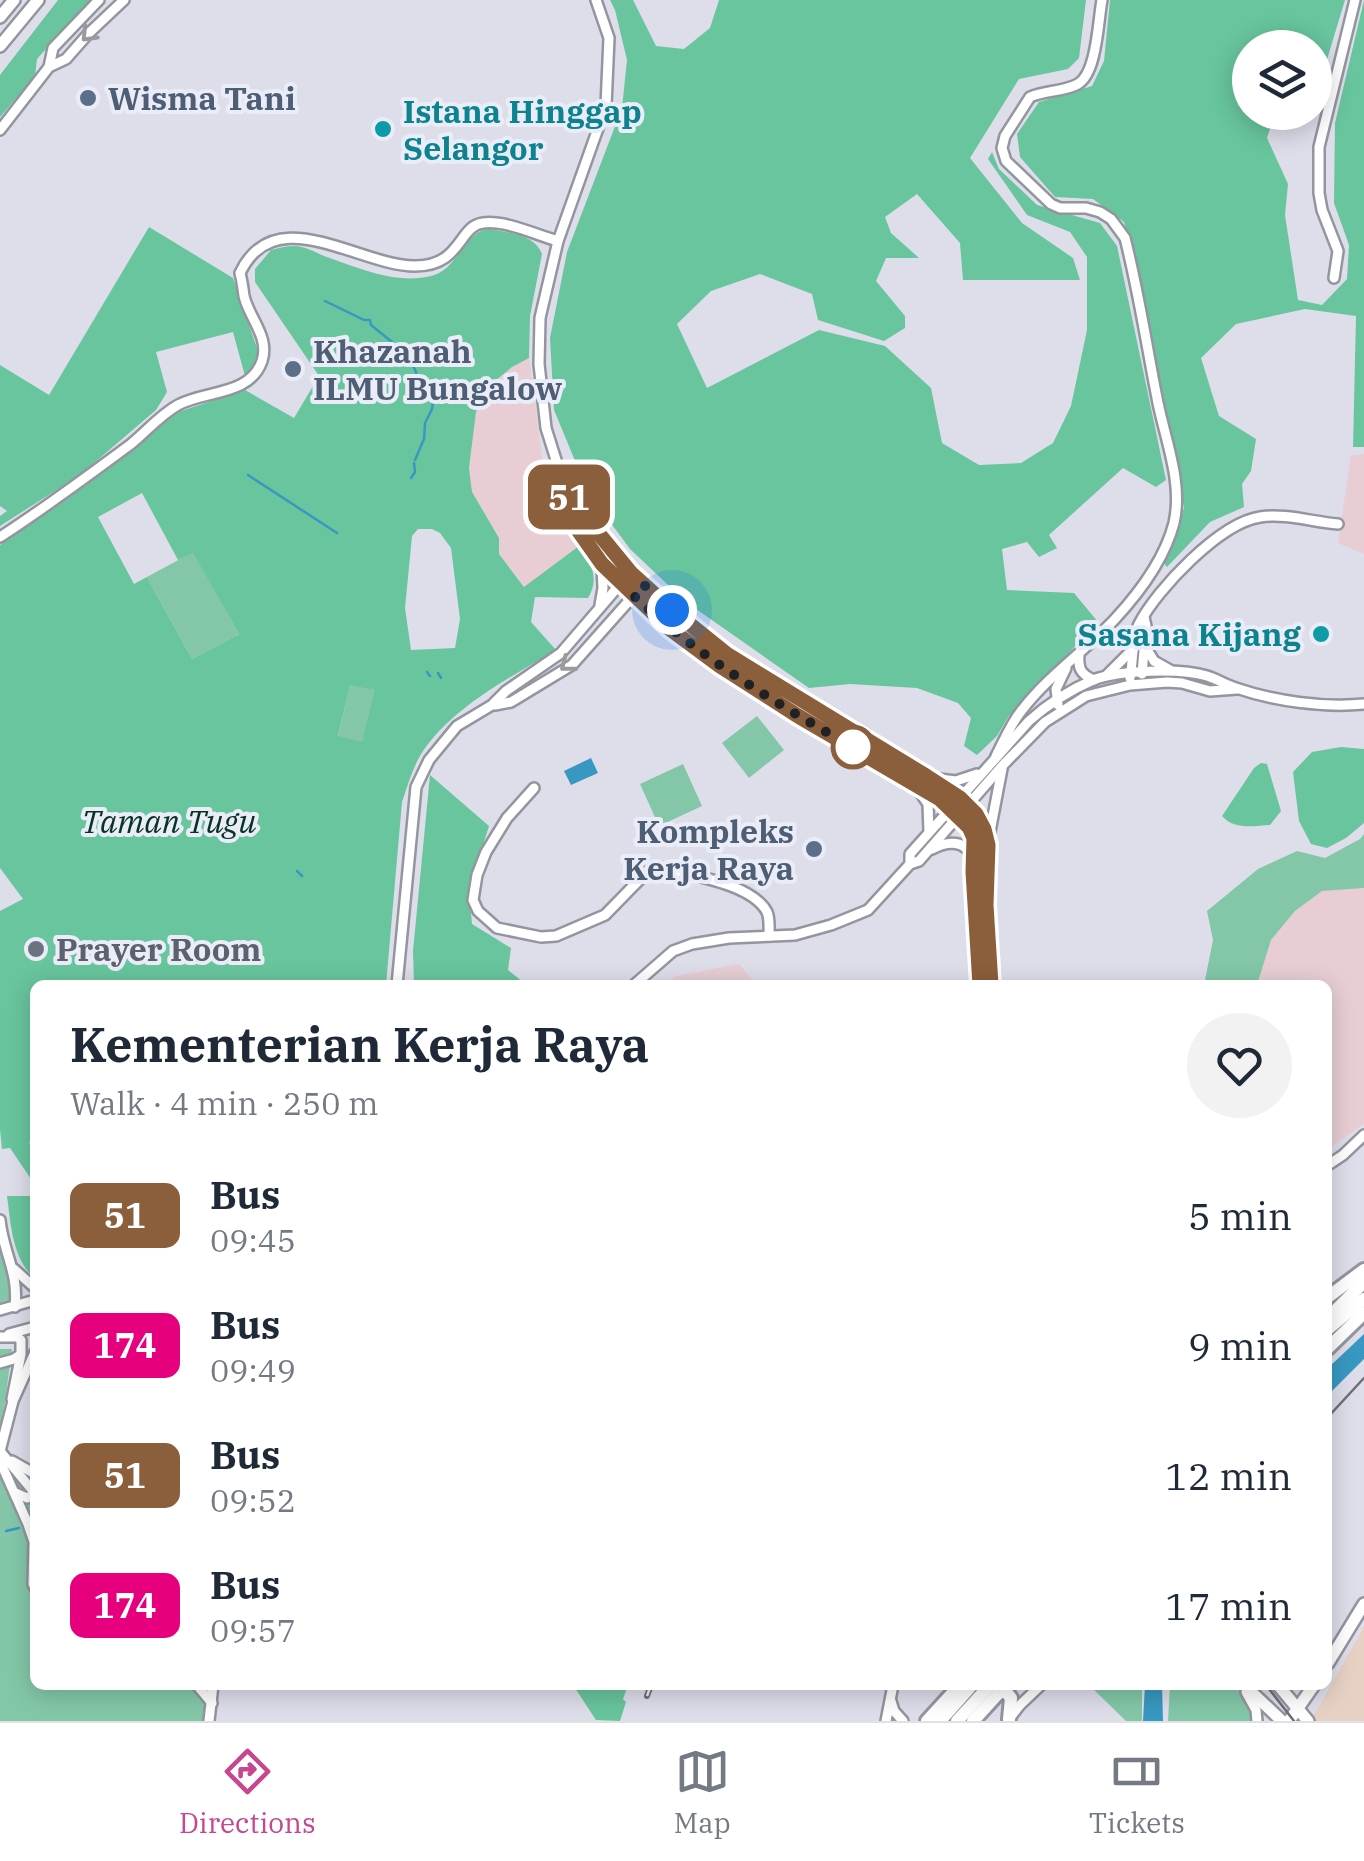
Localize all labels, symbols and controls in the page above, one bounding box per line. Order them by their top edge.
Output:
one-way arrow [82,24,100,42]
map controls [1232,30,1332,130]
button: layers [1232,30,1332,130]
place label: Wisma Tani [108,77,296,119]
marker: Wisma Tani [77,87,99,109]
place label: Istana Hinggap Selangor [403,90,642,169]
marker: Istana Hinggap Selangor [372,118,394,140]
place label: Khazanah ILMU Bungalow [313,330,563,409]
marker: Khazanah ILMU Bungalow [282,358,304,380]
line badge: 51 [524,464,614,530]
text: 51 [548,474,590,520]
your location [647,585,697,635]
place label: Sasana Kijang [1078,613,1301,655]
marker: Sasana Kijang [1310,623,1332,645]
one-way arrow [561,654,579,671]
unlabelled marker [832,726,874,768]
park label: Taman Tugu [82,800,256,842]
place label: Kompleks Kerja Raya [623,810,794,889]
marker: Kompleks Kerja Raya [803,838,825,860]
place label: Prayer Room [56,928,261,970]
marker: Prayer Room [25,938,47,960]
text: Kementerian Kerja Raya [70,1013,649,1075]
button: heart [1187,1013,1292,1118]
text: Walk · 4 min · 250 m [70,1082,378,1124]
text: Bus [210,1170,280,1219]
text: 5 min [1188,1191,1292,1240]
text: 51 [104,1192,146,1238]
text: 09:45 [210,1219,296,1261]
text: Bus [210,1300,280,1349]
text: 9 min [1188,1321,1292,1370]
text: 174 [93,1322,157,1368]
text: 09:49 [210,1349,296,1391]
text: Bus [210,1430,280,1479]
text: 12 min [1165,1451,1292,1500]
text: 51 [104,1452,146,1498]
text: 09:52 [210,1479,296,1521]
text: Bus [210,1560,280,1609]
text: 17 min [1165,1581,1292,1630]
text: 174 [93,1582,157,1628]
text: 09:57 [210,1609,296,1651]
tab: Directions [179,1744,316,1841]
tab: Map [674,1744,731,1841]
tab: Tickets [1089,1744,1185,1841]

